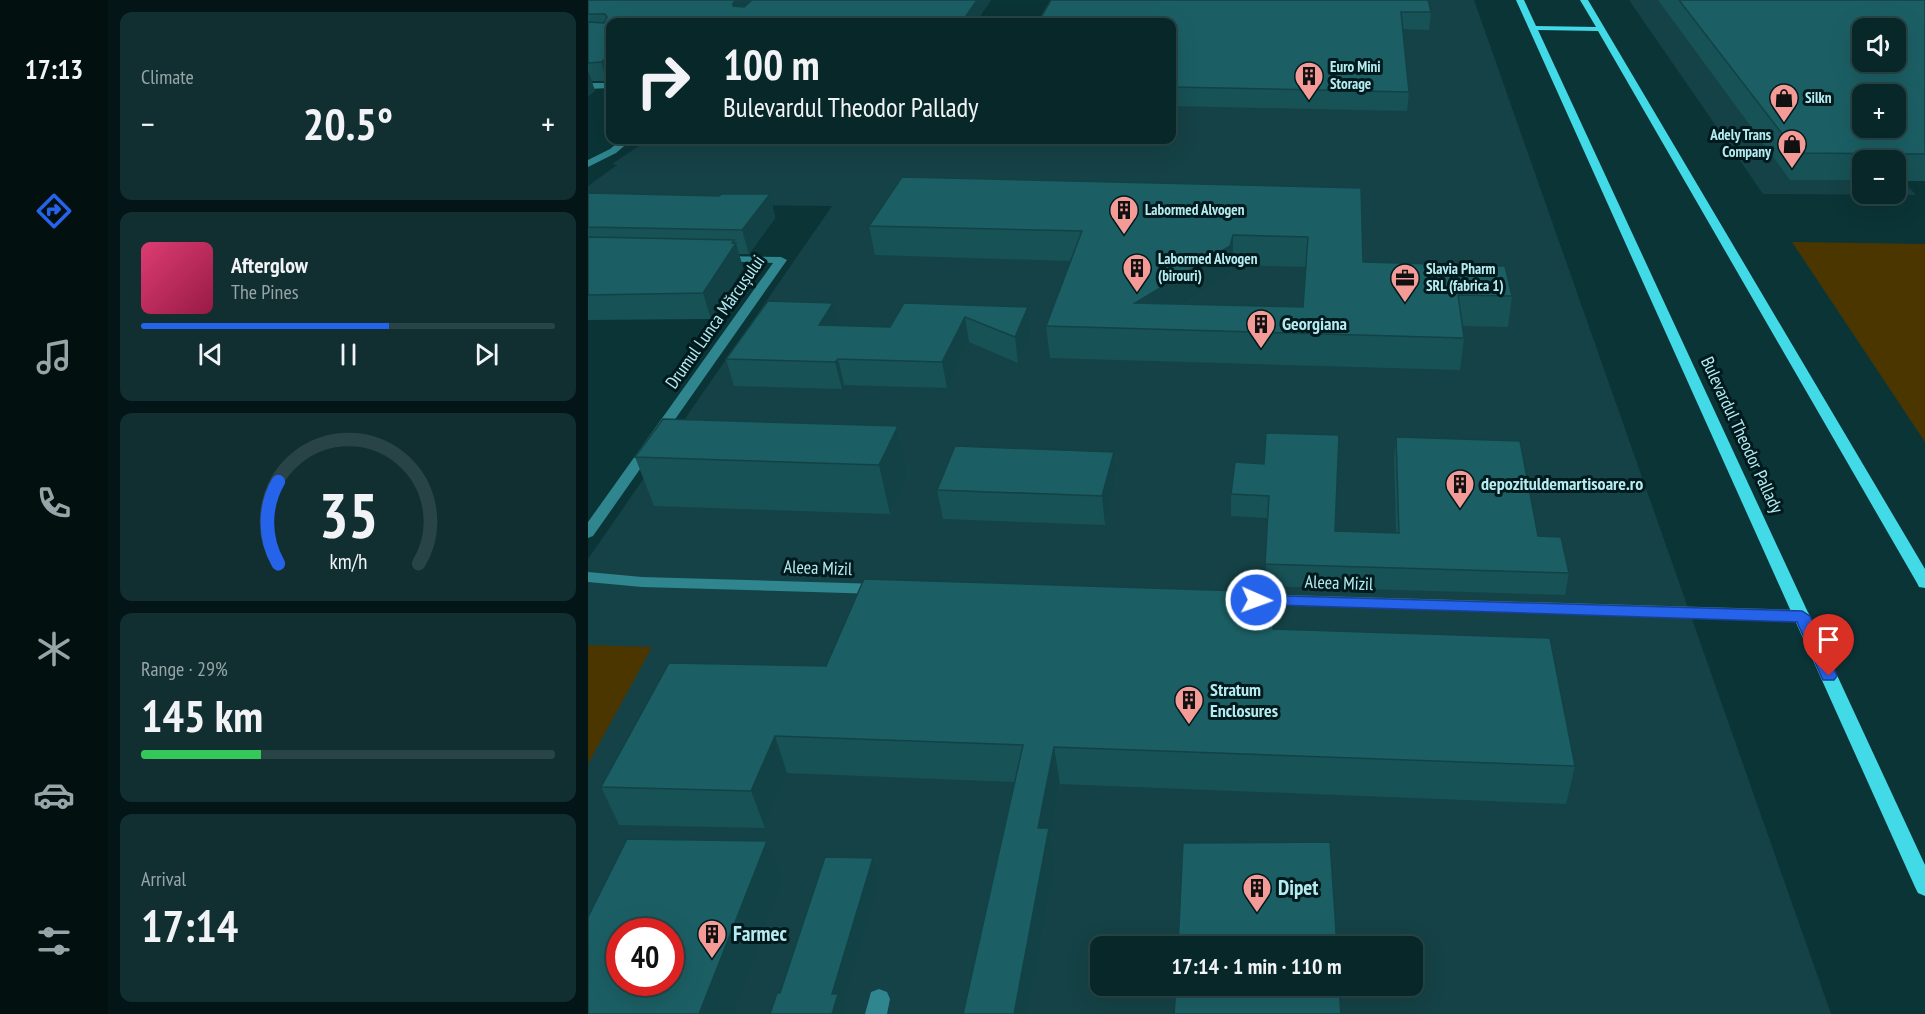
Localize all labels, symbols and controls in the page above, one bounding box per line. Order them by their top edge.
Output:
map controls [1852,18,1906,204]
button: sound [1852,18,1906,72]
text: 100 m [723,37,820,92]
icon: right [624,42,702,120]
text: 17:13 [25,52,83,86]
place label: Euro Mini Storage [1330,57,1381,93]
building icon: Euro Mini Storage [1293,60,1325,102]
text: Climate [141,64,194,90]
shop icon: Silkn [1768,82,1800,124]
button: + [1852,84,1906,138]
place label: Silkn [1805,88,1832,107]
text: Bulevardul Theodor Pallady [723,90,978,124]
text: 20.5° [303,94,393,152]
text: − [141,102,155,145]
text: + [541,102,555,145]
place label: Adely Trans Company [1709,125,1772,161]
shop icon: Adely Trans Company [1776,128,1808,170]
button: − [1852,150,1906,204]
icon: directions [33,190,75,232]
building icon: Labormed Alvogen [1108,194,1140,236]
place label: Labormed Alvogen [1145,200,1245,219]
place label: Labormed Alvogen (birouri) [1158,249,1258,285]
text: Afterglow [231,251,308,279]
street label: Drumul Lunca Mărcușului [660,251,769,393]
building icon: Labormed Alvogen (birouri) [1121,252,1153,294]
place label: Slavia Pharm SRL (fabrica 1) [1426,259,1504,295]
office icon: Slavia Pharm SRL (fabrica 1) [1389,262,1421,304]
text: The Pines [231,279,298,305]
building icon: Georgiana [1245,308,1277,350]
place label: Georgiana [1282,312,1347,335]
icon: music [33,336,75,378]
icon: previous [194,338,227,371]
icon: pause [332,338,365,371]
icon: next [470,338,503,371]
street label: Bulevardul Theodor Pallady [1696,353,1789,517]
building icon: depozituldemartisoare.ro [1444,468,1476,510]
place label: depozituldemartisoare.ro [1481,472,1643,495]
text: 35 [318,474,378,555]
icon: phone [33,482,75,524]
text: km/h [329,547,367,575]
street label: Aleea Mizil [783,555,853,580]
position arrow [1224,568,1288,632]
street label: Aleea Mizil [1304,570,1374,595]
pin [1803,614,1854,676]
icon: arrive [1812,623,1845,656]
icon: climate [33,628,75,670]
text: Range · 29% [141,656,228,682]
place label: Stratum Enclosures [1210,678,1278,722]
building icon: Stratum Enclosures [1173,684,1205,726]
text: 145 km [141,686,263,744]
icon: car [33,774,75,816]
text: Arrival [141,866,186,892]
building icon: Dipet [1241,872,1273,914]
place label: Dipet [1278,874,1318,901]
text: 17:14 [141,896,238,954]
speed limit sign: 40 [606,918,684,996]
building icon: Farmec [696,918,728,960]
icon: filters [33,920,75,962]
place label: Farmec [733,920,788,947]
text: 17:14 · 1 min · 110 m [1171,952,1342,980]

